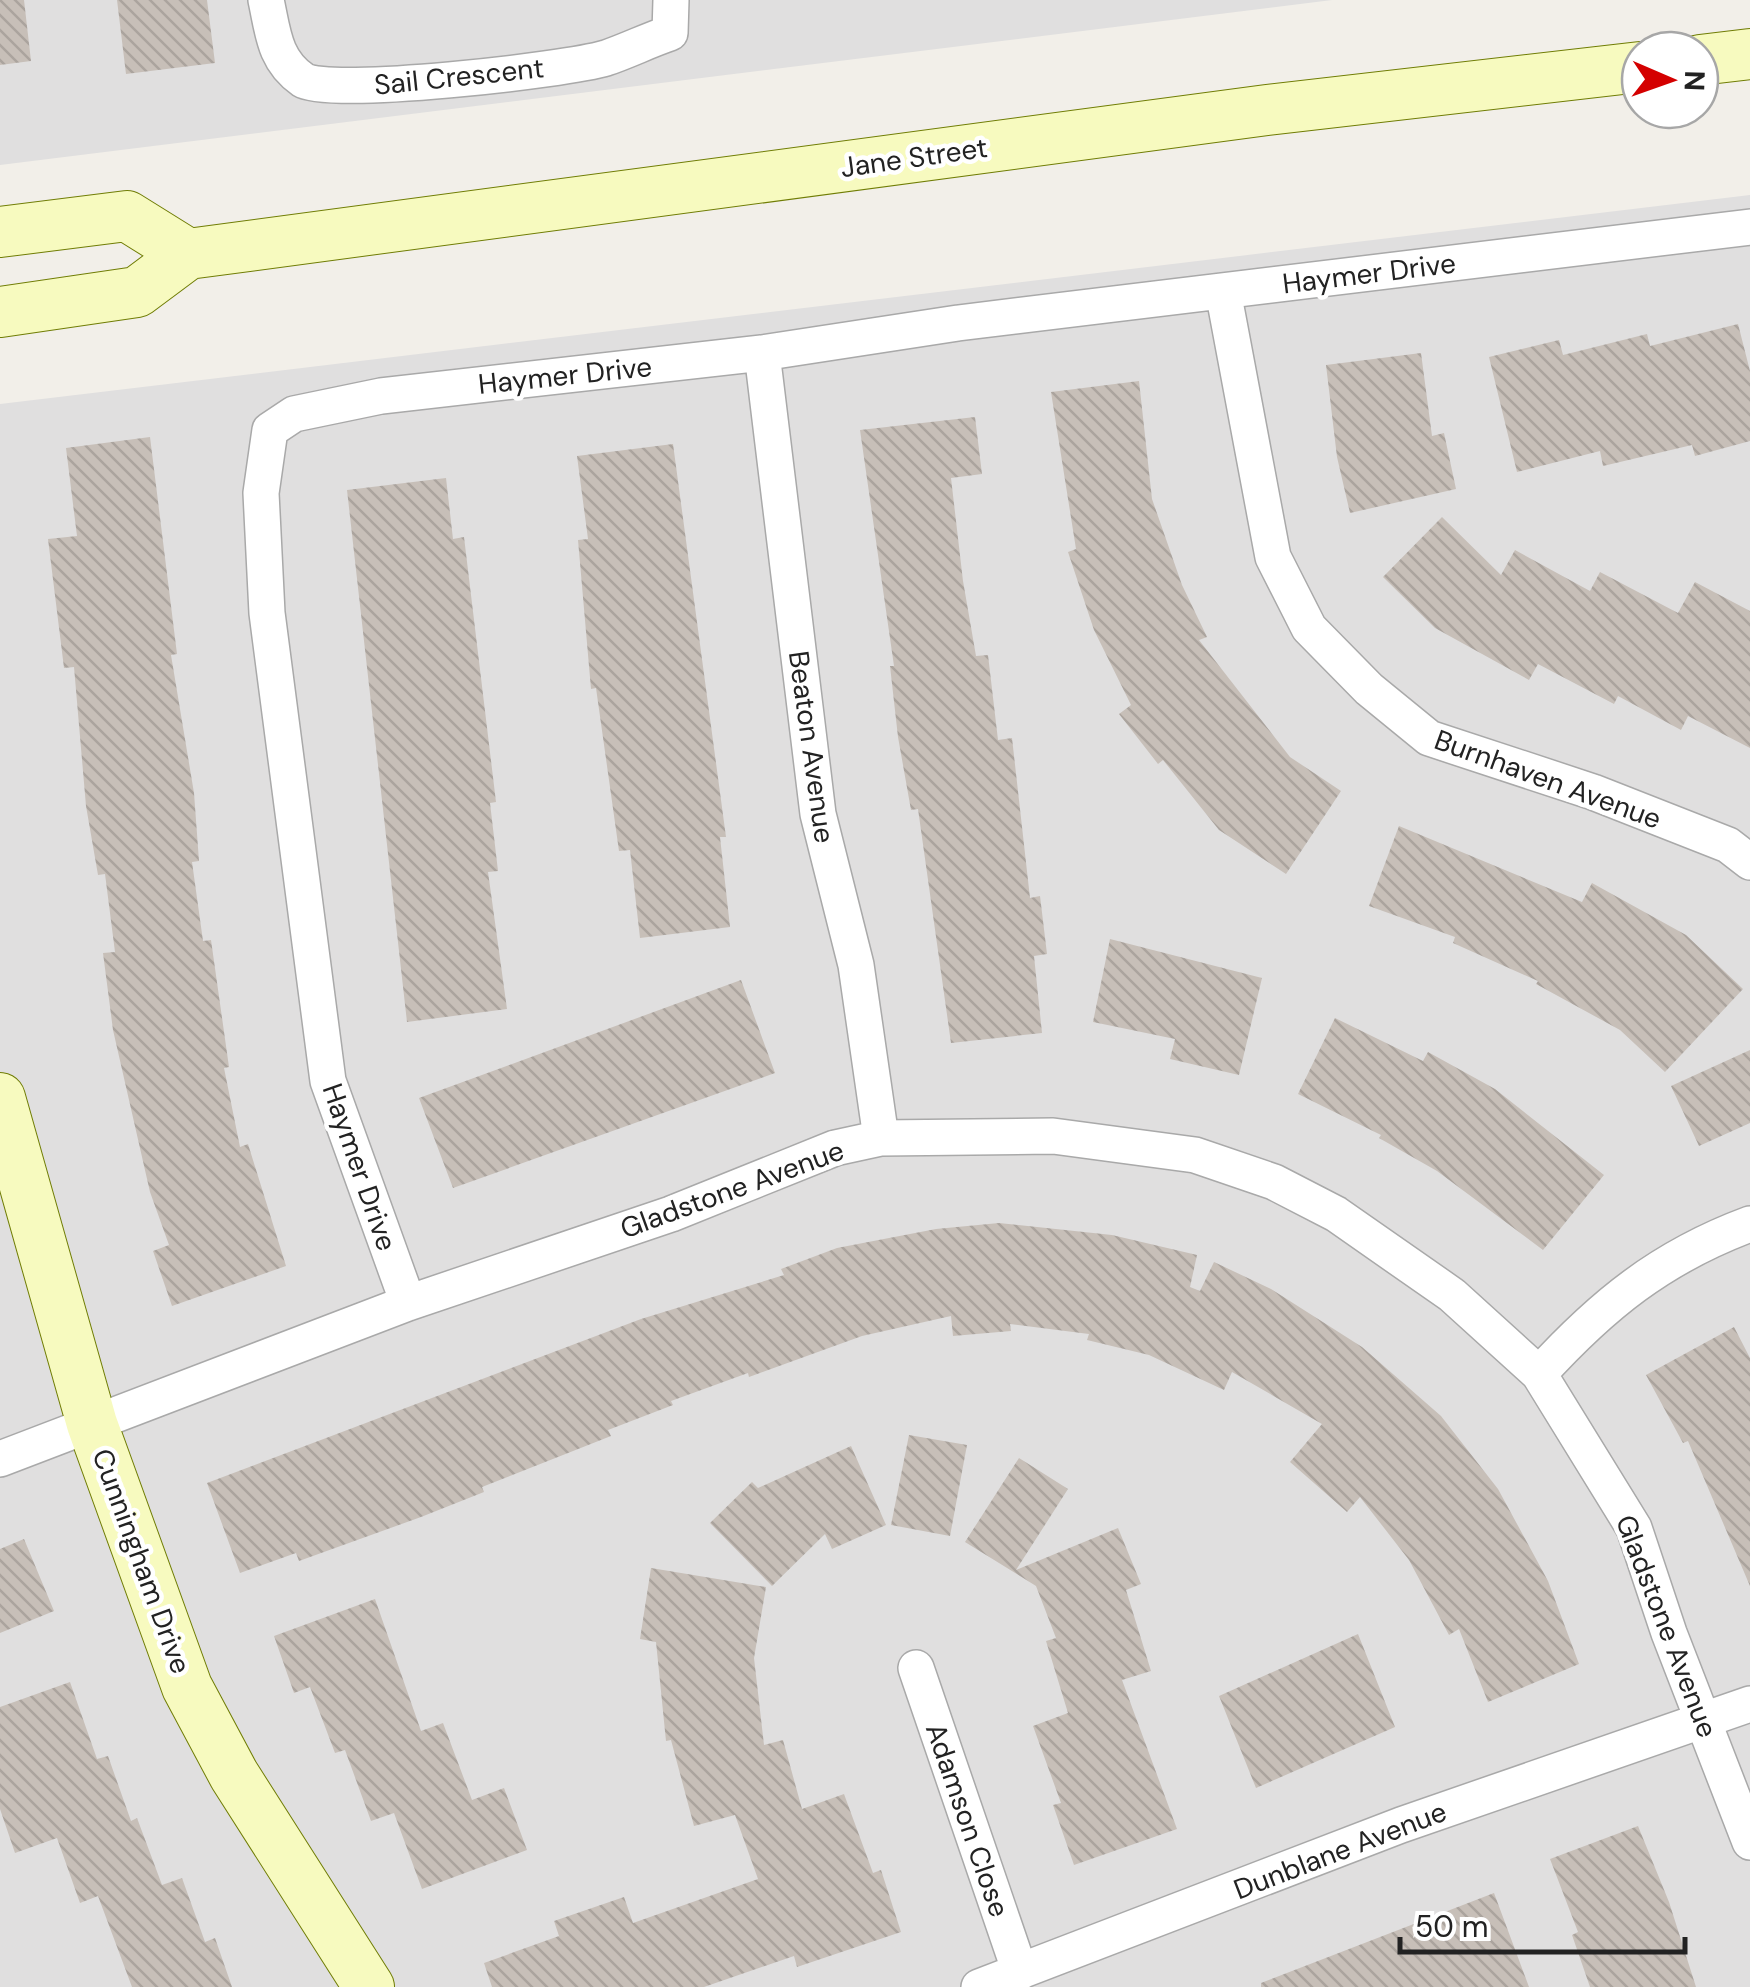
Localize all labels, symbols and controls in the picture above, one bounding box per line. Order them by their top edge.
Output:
north arrow [1620,30,1720,130]
street label: Sail Crescent [372,49,546,104]
text: N [1676,70,1713,92]
street label: Jane Street [838,129,990,186]
street label: Haymer Drive [1280,245,1458,302]
street label: Haymer Drive [476,348,654,403]
street label: Beaton Avenue [780,649,843,845]
street label: Burnhaven Avenue [1429,721,1666,838]
street label: Haymer Drive [314,1079,405,1256]
street label: Gladstone Avenue [615,1132,849,1247]
street label: Cunningham Drive [84,1444,199,1679]
street label: Gladstone Avenue [1607,1510,1726,1743]
street label: Adamson Close [917,1718,1018,1922]
street label: Dunblane Avenue [1229,1793,1452,1908]
scale bar [1400,1892,1685,1954]
text: 50 m [1415,1907,1489,1946]

